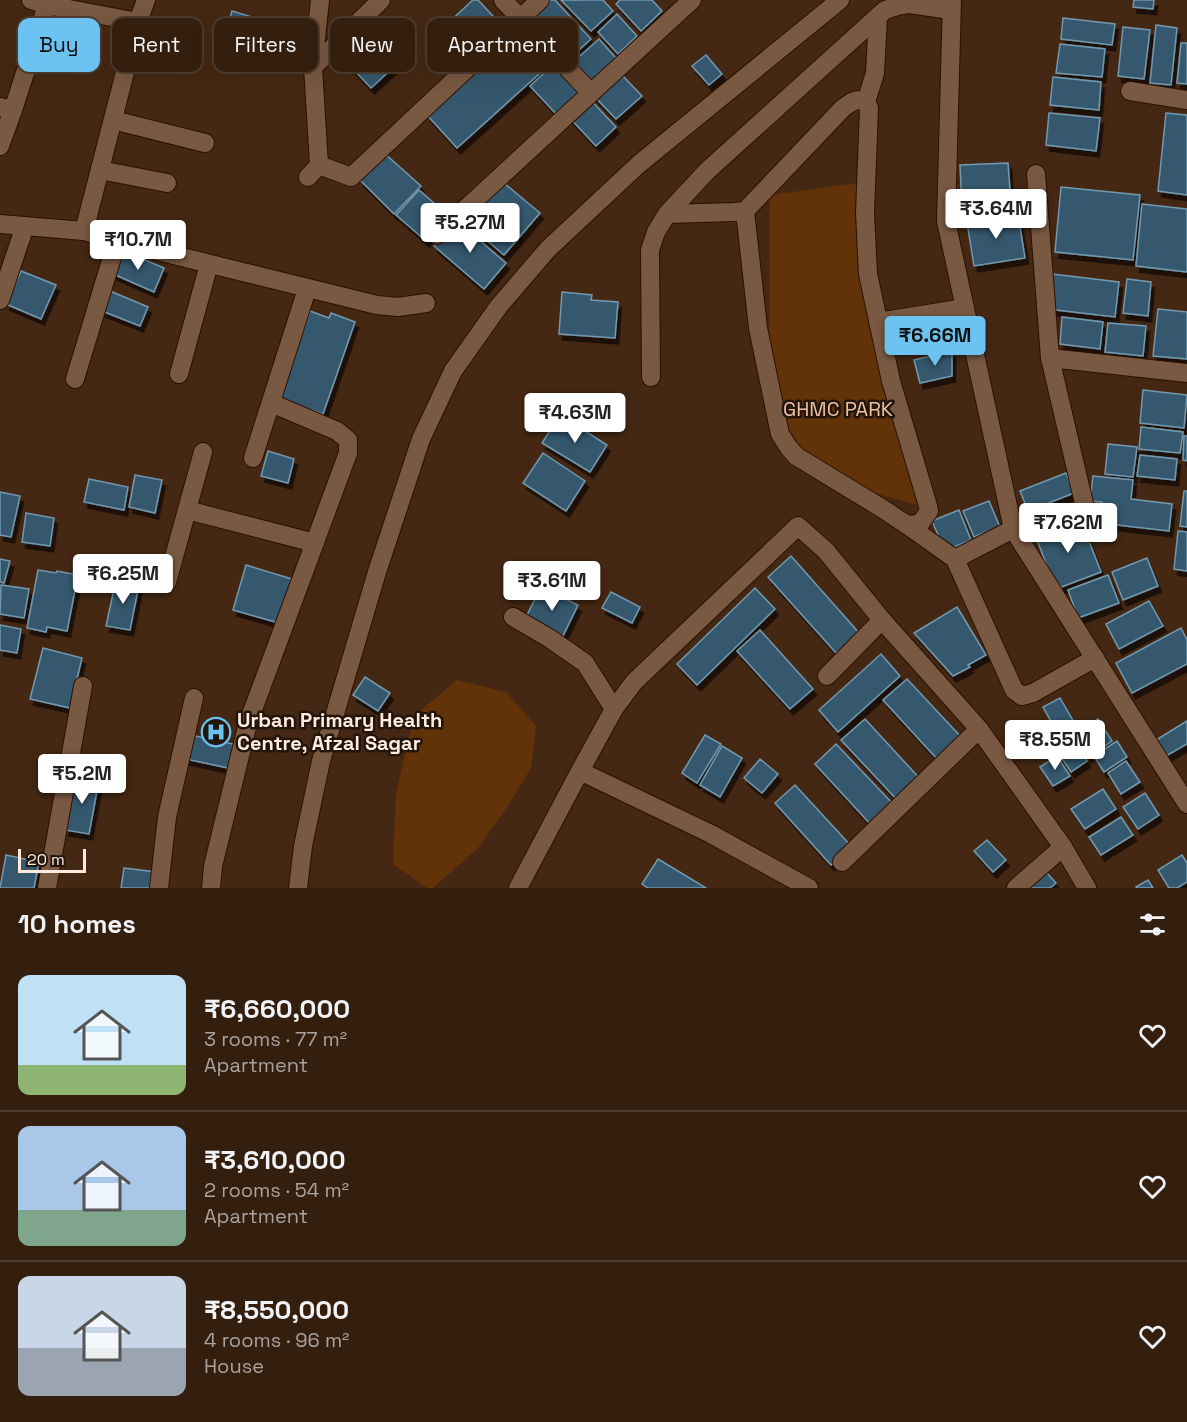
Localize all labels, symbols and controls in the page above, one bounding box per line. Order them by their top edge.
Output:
chip: Buy [18,18,100,72]
chip: Rent [112,18,202,72]
chip: Filters [214,18,318,72]
chip: New [330,18,415,72]
chip: Apartment [427,18,578,72]
pin: ₹3.64M [947,189,1045,240]
text: ₹3.64M [959,195,1033,221]
pin: ₹5.27M [421,203,519,254]
text: ₹5.27M [435,209,505,235]
pin: ₹10.7M [89,220,187,271]
text: ₹10.7M [104,226,172,252]
pin: ₹6.66M [886,316,984,367]
text: ₹6.66M [899,322,971,348]
pin: ₹4.63M [526,393,624,444]
park label: GHMC PARK [783,396,893,422]
text: ₹4.63M [538,399,612,425]
pin: ₹7.62M [1019,503,1117,554]
text: ₹7.62M [1033,509,1103,535]
pin: ₹6.25M [74,554,172,605]
text: ₹6.25M [87,560,159,586]
pin: ₹3.61M [503,561,601,612]
text: ₹3.61M [517,567,587,593]
place label: Urban Primary Health Centre, Afzal Sagar [237,707,442,756]
hospital icon: Urban Primary Health Centre, Afzal Sagar [200,716,232,748]
pin: ₹8.55M [1006,720,1104,771]
text: ₹8.55M [1019,726,1091,752]
pin: ₹5.2M [40,754,124,805]
text: ₹5.2M [52,760,112,786]
scale bar [18,846,86,874]
text: 20 m [27,849,65,870]
text: 10 homes [18,907,136,941]
icon: filters [1136,908,1169,941]
text: ₹6,660,000 [204,992,350,1026]
icon: home [66,999,138,1071]
icon: heart [1136,1019,1169,1052]
text: 3 rooms · 77 m² [204,1026,347,1052]
text: Apartment [204,1052,308,1078]
text: ₹3,610,000 [204,1143,346,1177]
icon: home [66,1150,138,1222]
icon: heart [1136,1170,1169,1203]
text: 2 rooms · 54 m² [204,1177,349,1203]
text: Apartment [204,1203,308,1229]
text: ₹8,550,000 [204,1293,349,1327]
icon: home [66,1300,138,1372]
icon: heart [1136,1320,1169,1353]
text: 4 rooms · 96 m² [204,1327,349,1353]
text: House [204,1353,264,1379]

